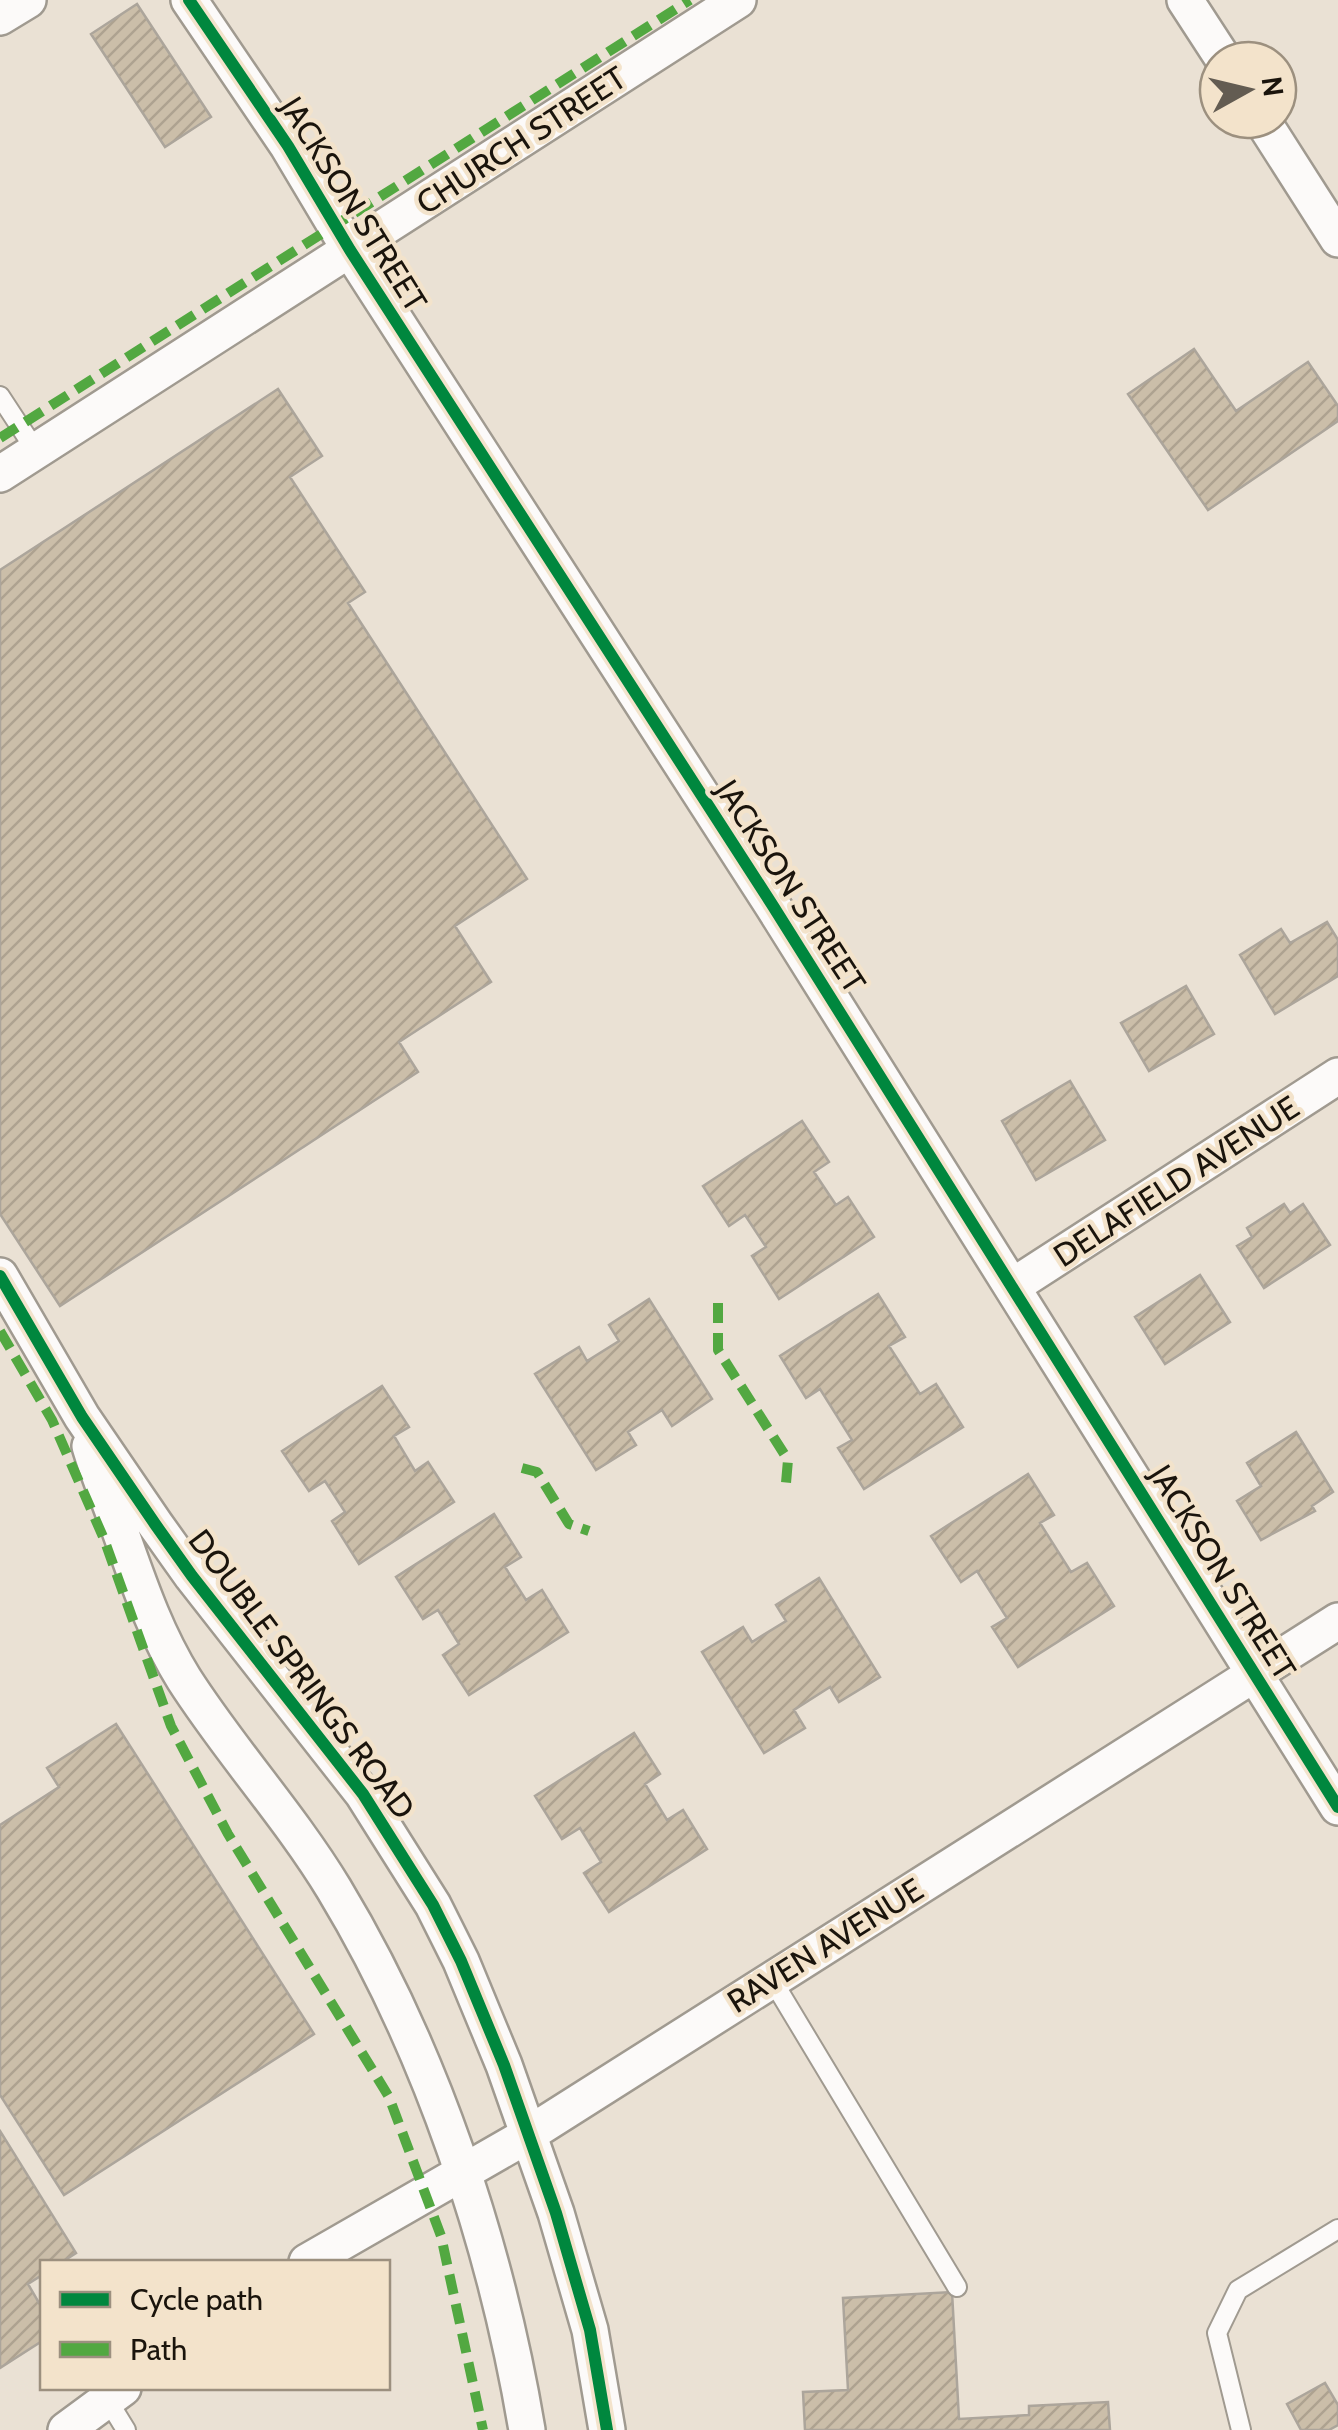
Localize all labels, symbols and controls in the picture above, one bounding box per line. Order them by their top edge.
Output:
north arrow [1198,40,1298,140]
street label: CHURCH STREET [409,58,633,222]
text: N [1255,74,1291,99]
street label: JACKSON STREET [272,89,436,319]
street label: JACKSON STREET [707,771,874,1000]
street label: DELAFIELD AVENUE [1046,1087,1306,1275]
street label: JACKSON STREET [1141,1457,1305,1687]
street label: DOUBLE SPRINGS ROAD [180,1522,424,1826]
street label: RAVEN AVENUE [720,1869,930,2021]
legend [40,2260,390,2390]
text: Cycle path [130,2281,263,2318]
text: Path [130,2331,187,2368]

